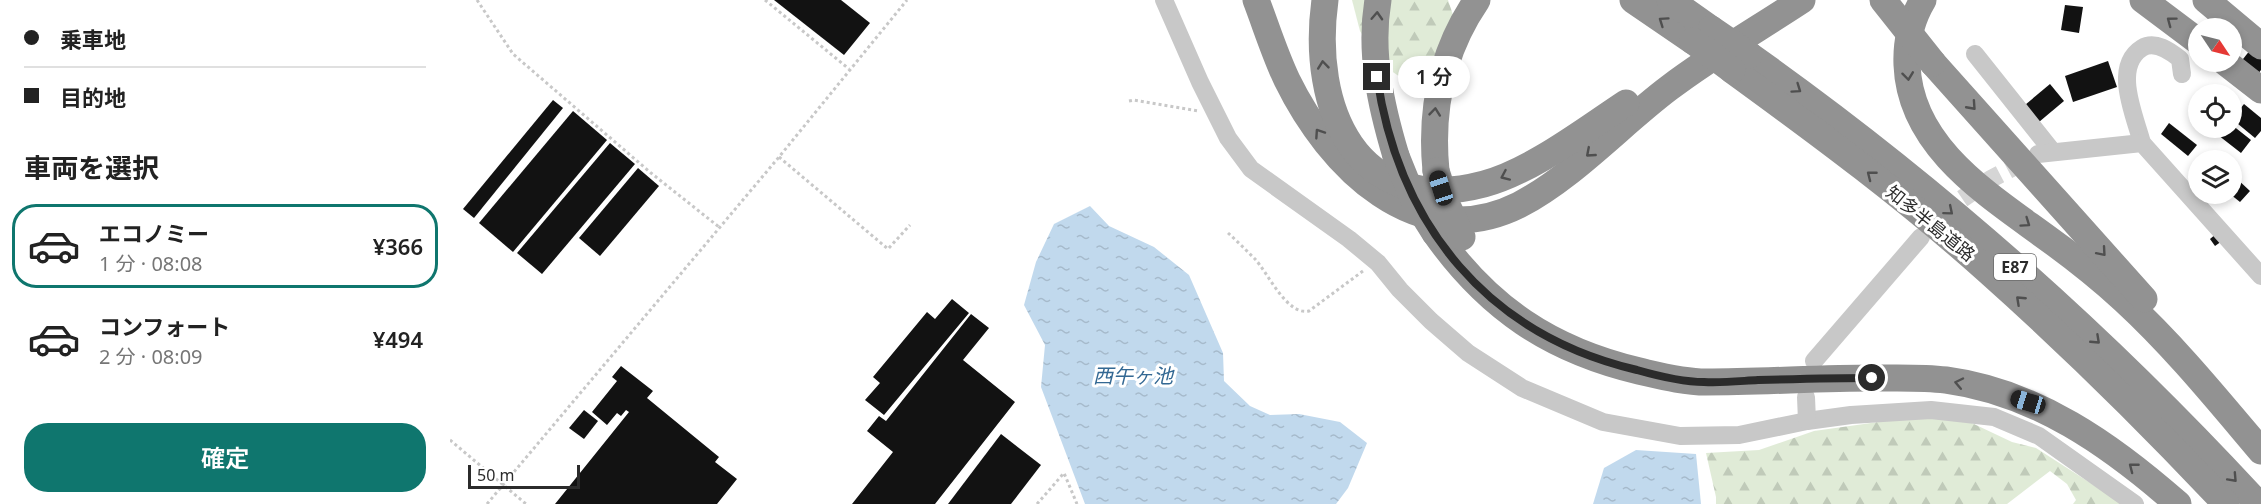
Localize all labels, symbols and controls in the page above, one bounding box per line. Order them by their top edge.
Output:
one-way arrow [1370,12,1383,21]
one-way arrow [1659,17,1670,28]
one-way arrow [2167,17,2178,28]
north arrow [2188,18,2242,72]
map controls [2188,18,2242,204]
text: 乗車地 [60,24,126,54]
callout: 1 分 [1398,56,1470,98]
one-way arrow [1317,60,1330,69]
route end [1363,63,1390,90]
text: 1 分 [1416,63,1452,90]
one-way arrow [1901,71,1914,81]
text: 目的地 [60,82,126,112]
one-way arrow [1790,82,1801,93]
button: locate [2188,84,2242,138]
one-way arrow [1965,100,1976,110]
one-way arrow [1428,108,1441,117]
one-way arrow [1315,129,1326,140]
one-way arrow [1586,146,1597,157]
text: 車両を選択 [24,149,159,186]
button: layers [2188,150,2242,204]
car [1427,168,1455,208]
one-way arrow [1501,168,1512,180]
one-way arrow [1867,171,1878,182]
street label: 知多半島道路 [1881,180,1981,266]
one-way arrow [1942,204,1953,215]
one-way arrow [2019,216,2030,227]
text: エコノミー [99,218,209,248]
icon: car [27,219,81,273]
text: ¥366 [373,231,423,261]
one-way arrow [2095,245,2106,255]
text: 1 分 · 08:08 [99,250,203,277]
road number: E87 [1994,254,2036,280]
one-way arrow [2017,297,2028,308]
text: コンフォート [99,311,230,341]
icon: car [27,312,81,366]
text: ¥494 [373,324,423,354]
one-way arrow [2088,332,2099,343]
text: 2 分 · 08:09 [99,343,203,370]
water label: 西午ヶ池 [1093,362,1175,389]
route start [1858,364,1885,391]
one-way arrow [1954,377,1964,390]
car [2008,388,2048,416]
button: 確定 [24,423,426,492]
scale bar [468,462,580,490]
one-way arrow [2128,463,2139,474]
text: 50 m [477,464,514,486]
one-way arrow [2226,470,2237,481]

